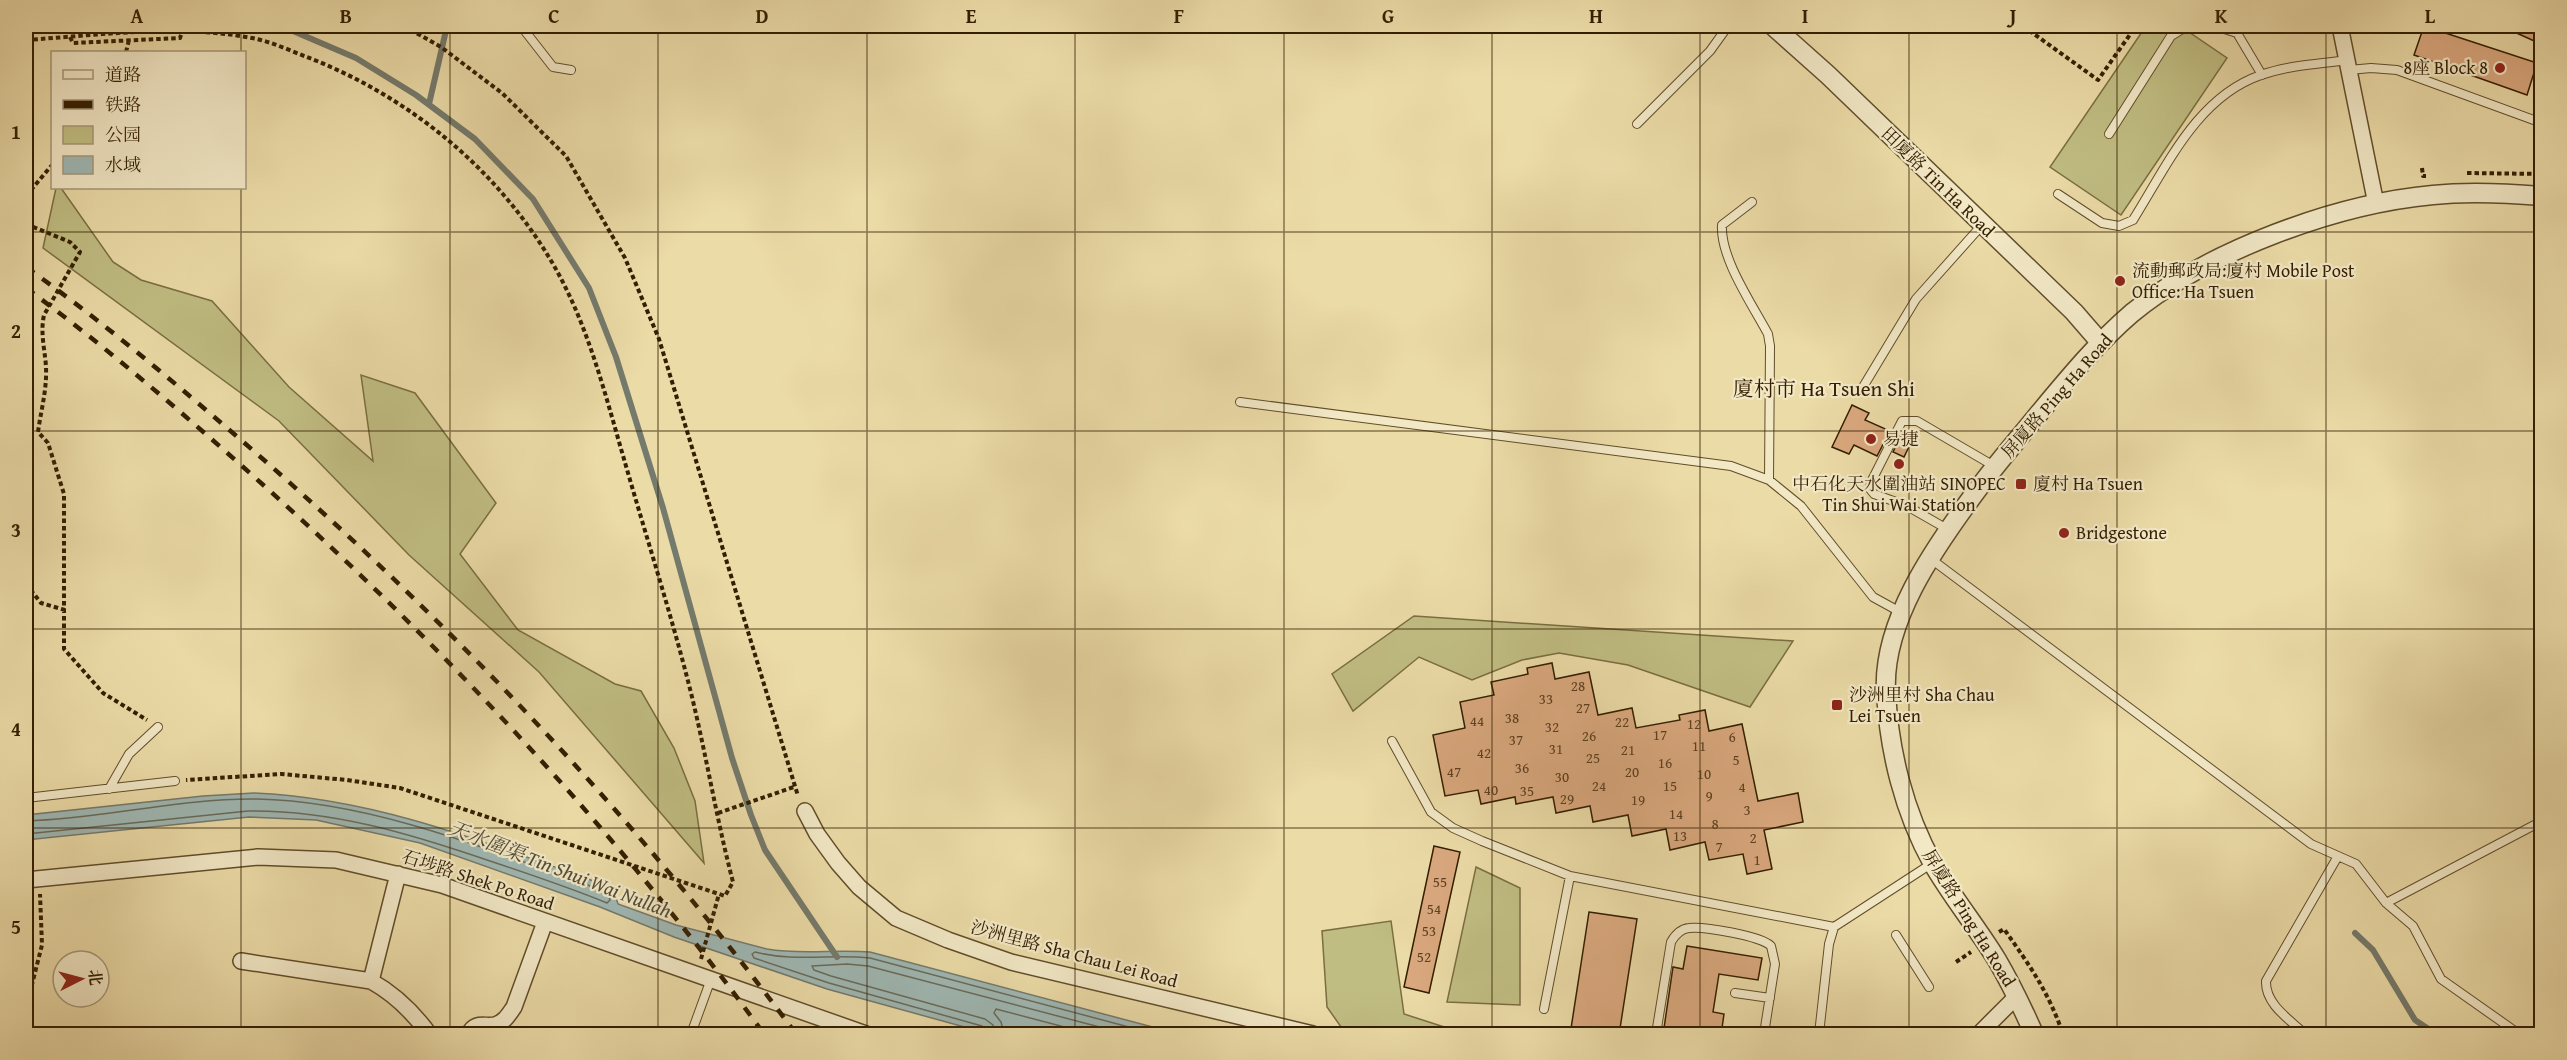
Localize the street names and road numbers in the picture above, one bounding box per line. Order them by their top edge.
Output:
street label: 田廈路 Tin Ha Road [1875,120,2002,243]
street label: 屏廈路 Ping Ha Road [1995,327,2119,464]
street label: 石埗路 Shek Po Road [398,842,558,917]
street label: 屏廈路 Ping Ha Road [1916,844,2023,992]
street label: 沙洲里路 Sha Chau Lei Road [968,913,1181,994]

